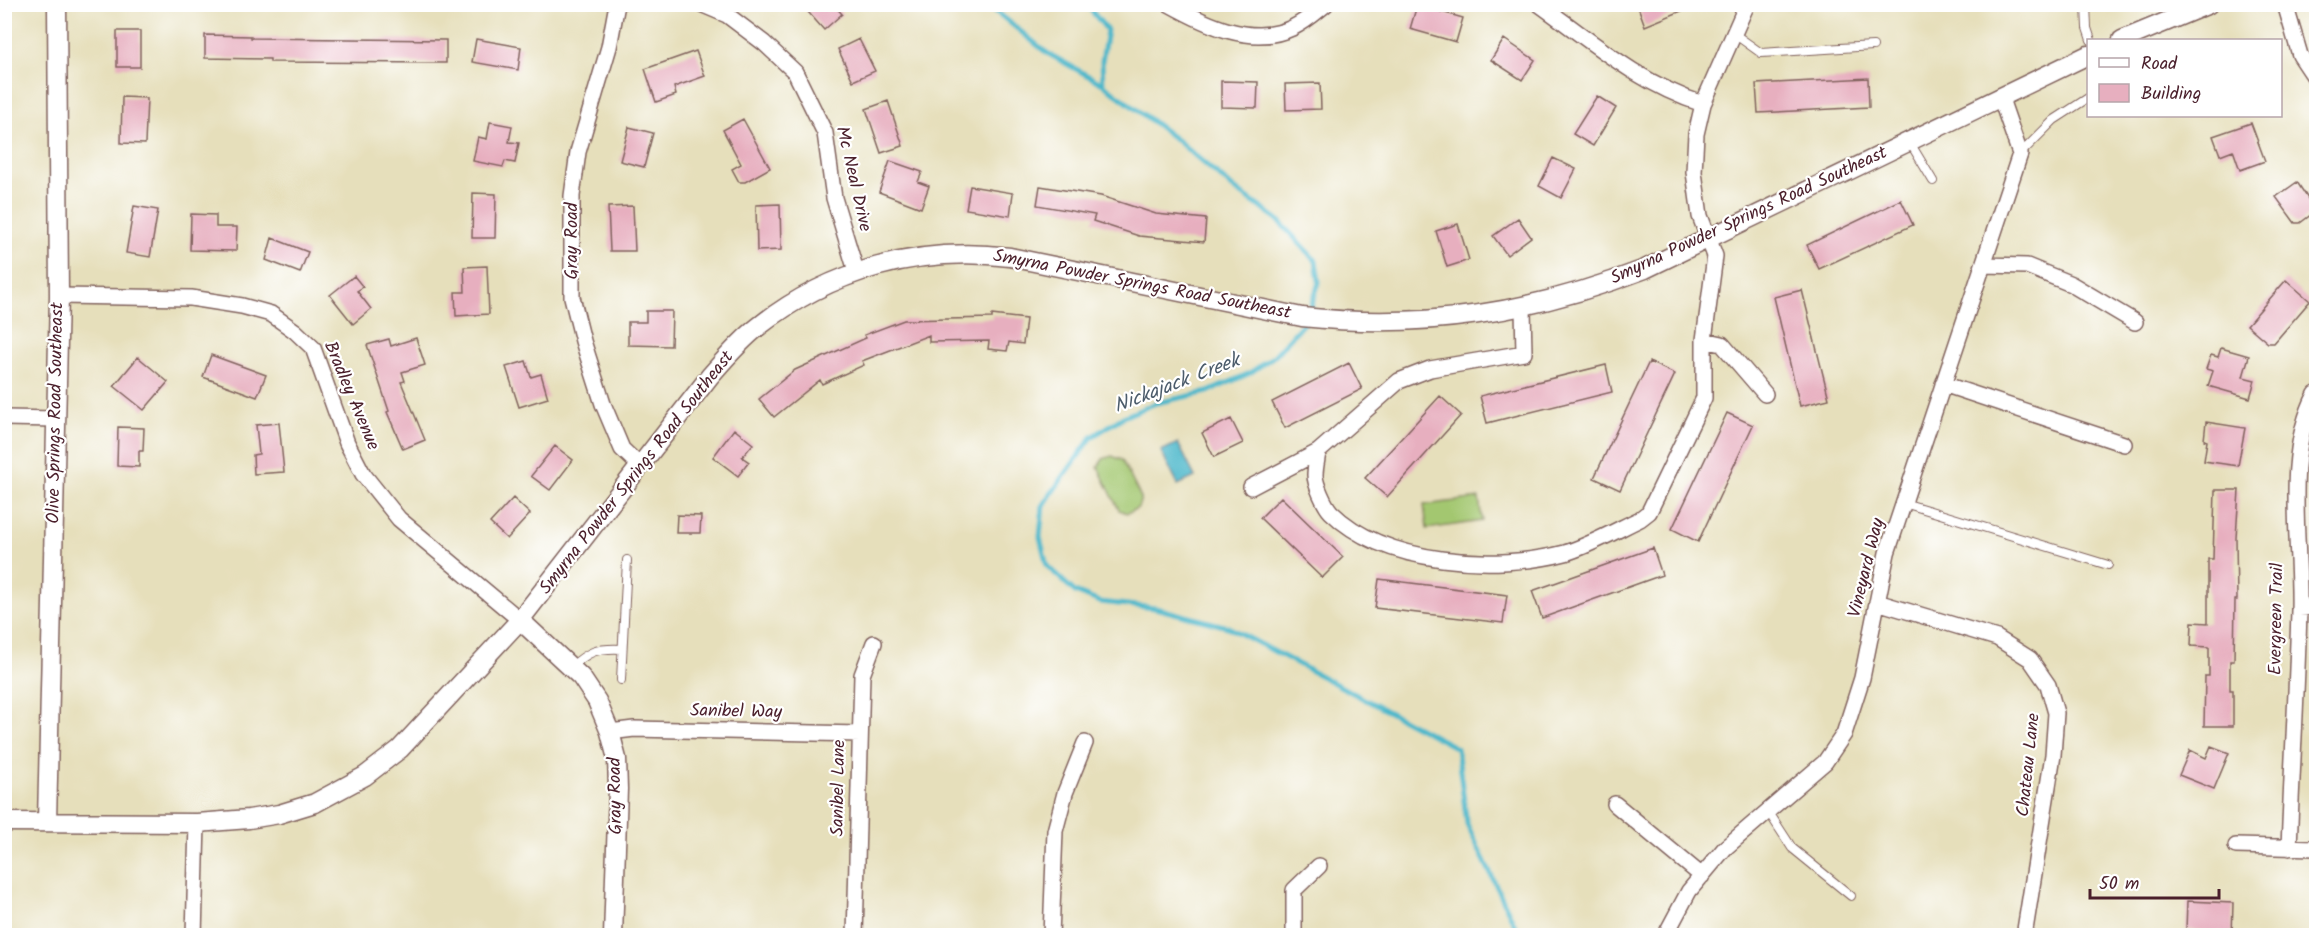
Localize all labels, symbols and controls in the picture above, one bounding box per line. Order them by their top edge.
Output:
legend [2087,39,2282,117]
text: Road [2141,50,2178,79]
text: Building [2141,80,2201,109]
street label: Mc Neal Drive [827,123,879,235]
street label: Smyrna Powder Springs Road Southeast [1606,138,1893,293]
street label: Gray Road [558,201,587,280]
street label: Smyrna Powder Springs Road Southeast [991,242,1294,328]
street label: Olive Springs Road Southeast [40,301,72,524]
street label: Bradley Avenue [315,337,387,455]
street label: Smyrna Powder Springs Road Southeast [532,344,742,601]
water label: Nickajack Creek [1109,344,1247,423]
street label: Vineyard Way [1841,515,1893,621]
street label: Evergreen Trail [2262,562,2292,675]
street label: Sanibel Way [690,697,783,727]
street label: Chateau Lane [2009,712,2049,818]
street label: Sanibel Lane [824,739,854,837]
street label: Gray Road [601,756,631,835]
scale bar [2090,862,2219,900]
text: 50 m [2099,870,2139,899]

